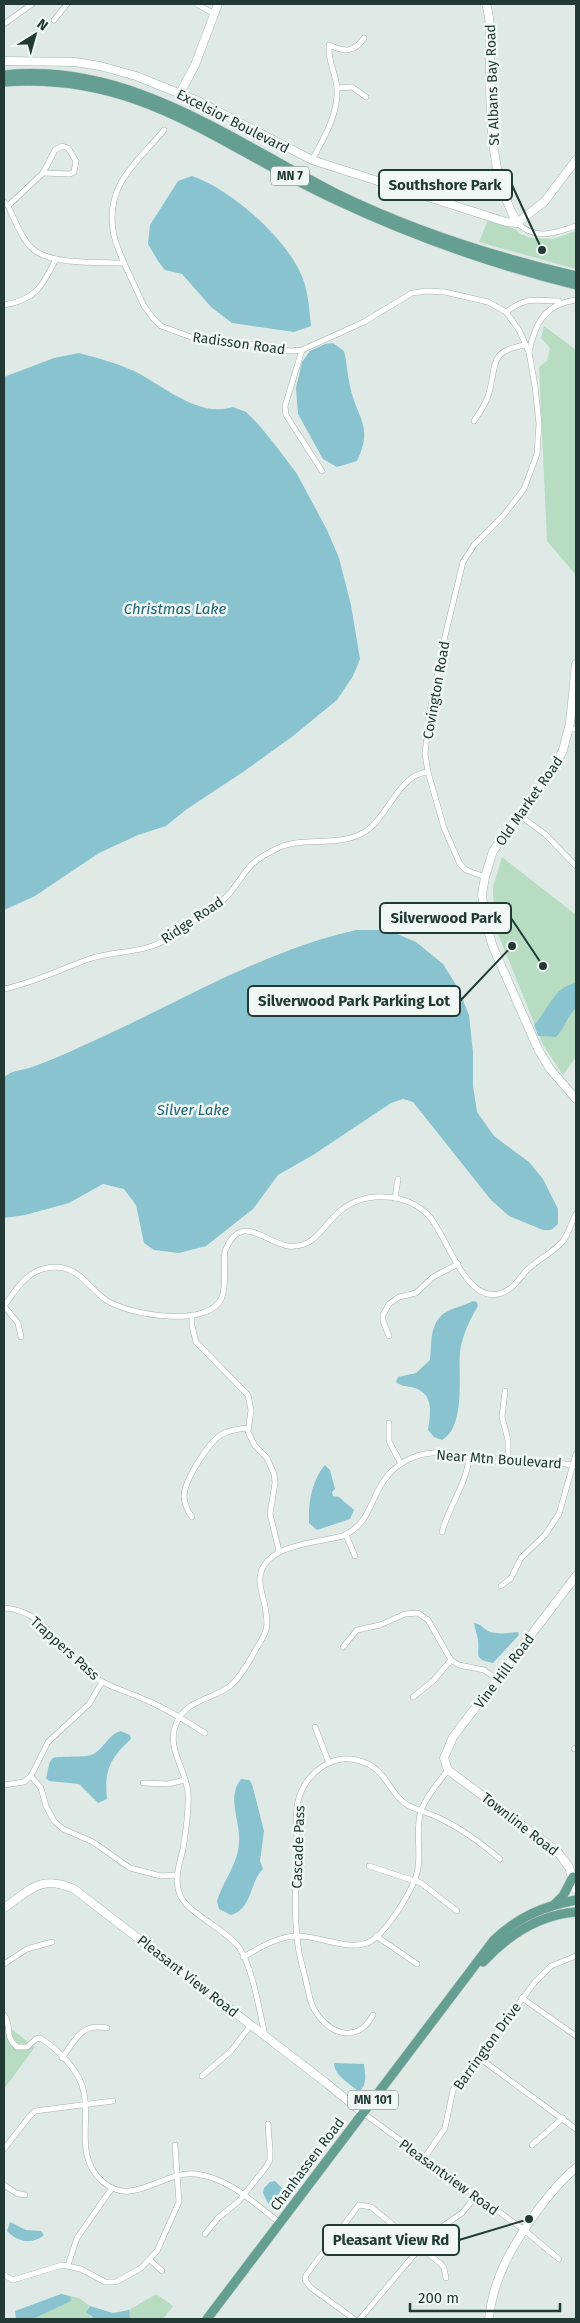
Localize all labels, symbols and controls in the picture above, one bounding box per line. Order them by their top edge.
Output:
north arrow [10,10,60,60]
text: N [34,15,51,35]
street label: St Albans Bay Road [482,24,503,146]
street label: Excelsior Boulevard [174,86,292,157]
road number: MN 7 [271,167,309,186]
callout: Southshore Park [379,170,512,200]
text: Southshore Park [388,176,502,194]
street label: Radisson Road [191,329,286,358]
water label: Christmas Lake [124,600,227,618]
street label: Covington Road [420,640,453,740]
street label: Old Market Road [492,753,567,849]
street label: Ridge Road [158,893,227,947]
callout: Silverwood Park [380,903,511,933]
text: Silverwood Park [390,909,502,927]
callout: Silverwood Park Parking Lot [248,986,460,1016]
text: Silverwood Park Parking Lot [258,992,450,1010]
water label: Silver Lake [156,1101,229,1119]
street label: Near Mtn Boulevard [436,1447,562,1472]
street label: Trappers Pass [27,1613,103,1684]
street label: Vine Hill Road [471,1631,538,1712]
street label: Townline Road [478,1789,561,1860]
street label: Cascade Pass [289,1805,308,1889]
street label: Pleasant View Road [134,1932,242,2021]
street label: Barrington Drive [450,1999,525,2093]
road number: MN 101 [348,2090,398,2110]
street label: Chanhassen Road [267,2114,348,2214]
street label: Pleasantview Road [396,2136,502,2219]
callout: Pleasant View Rd [323,2225,459,2255]
text: Pleasant View Rd [333,2231,449,2249]
scale bar [410,2280,560,2312]
text: 200 m [418,2289,459,2307]

